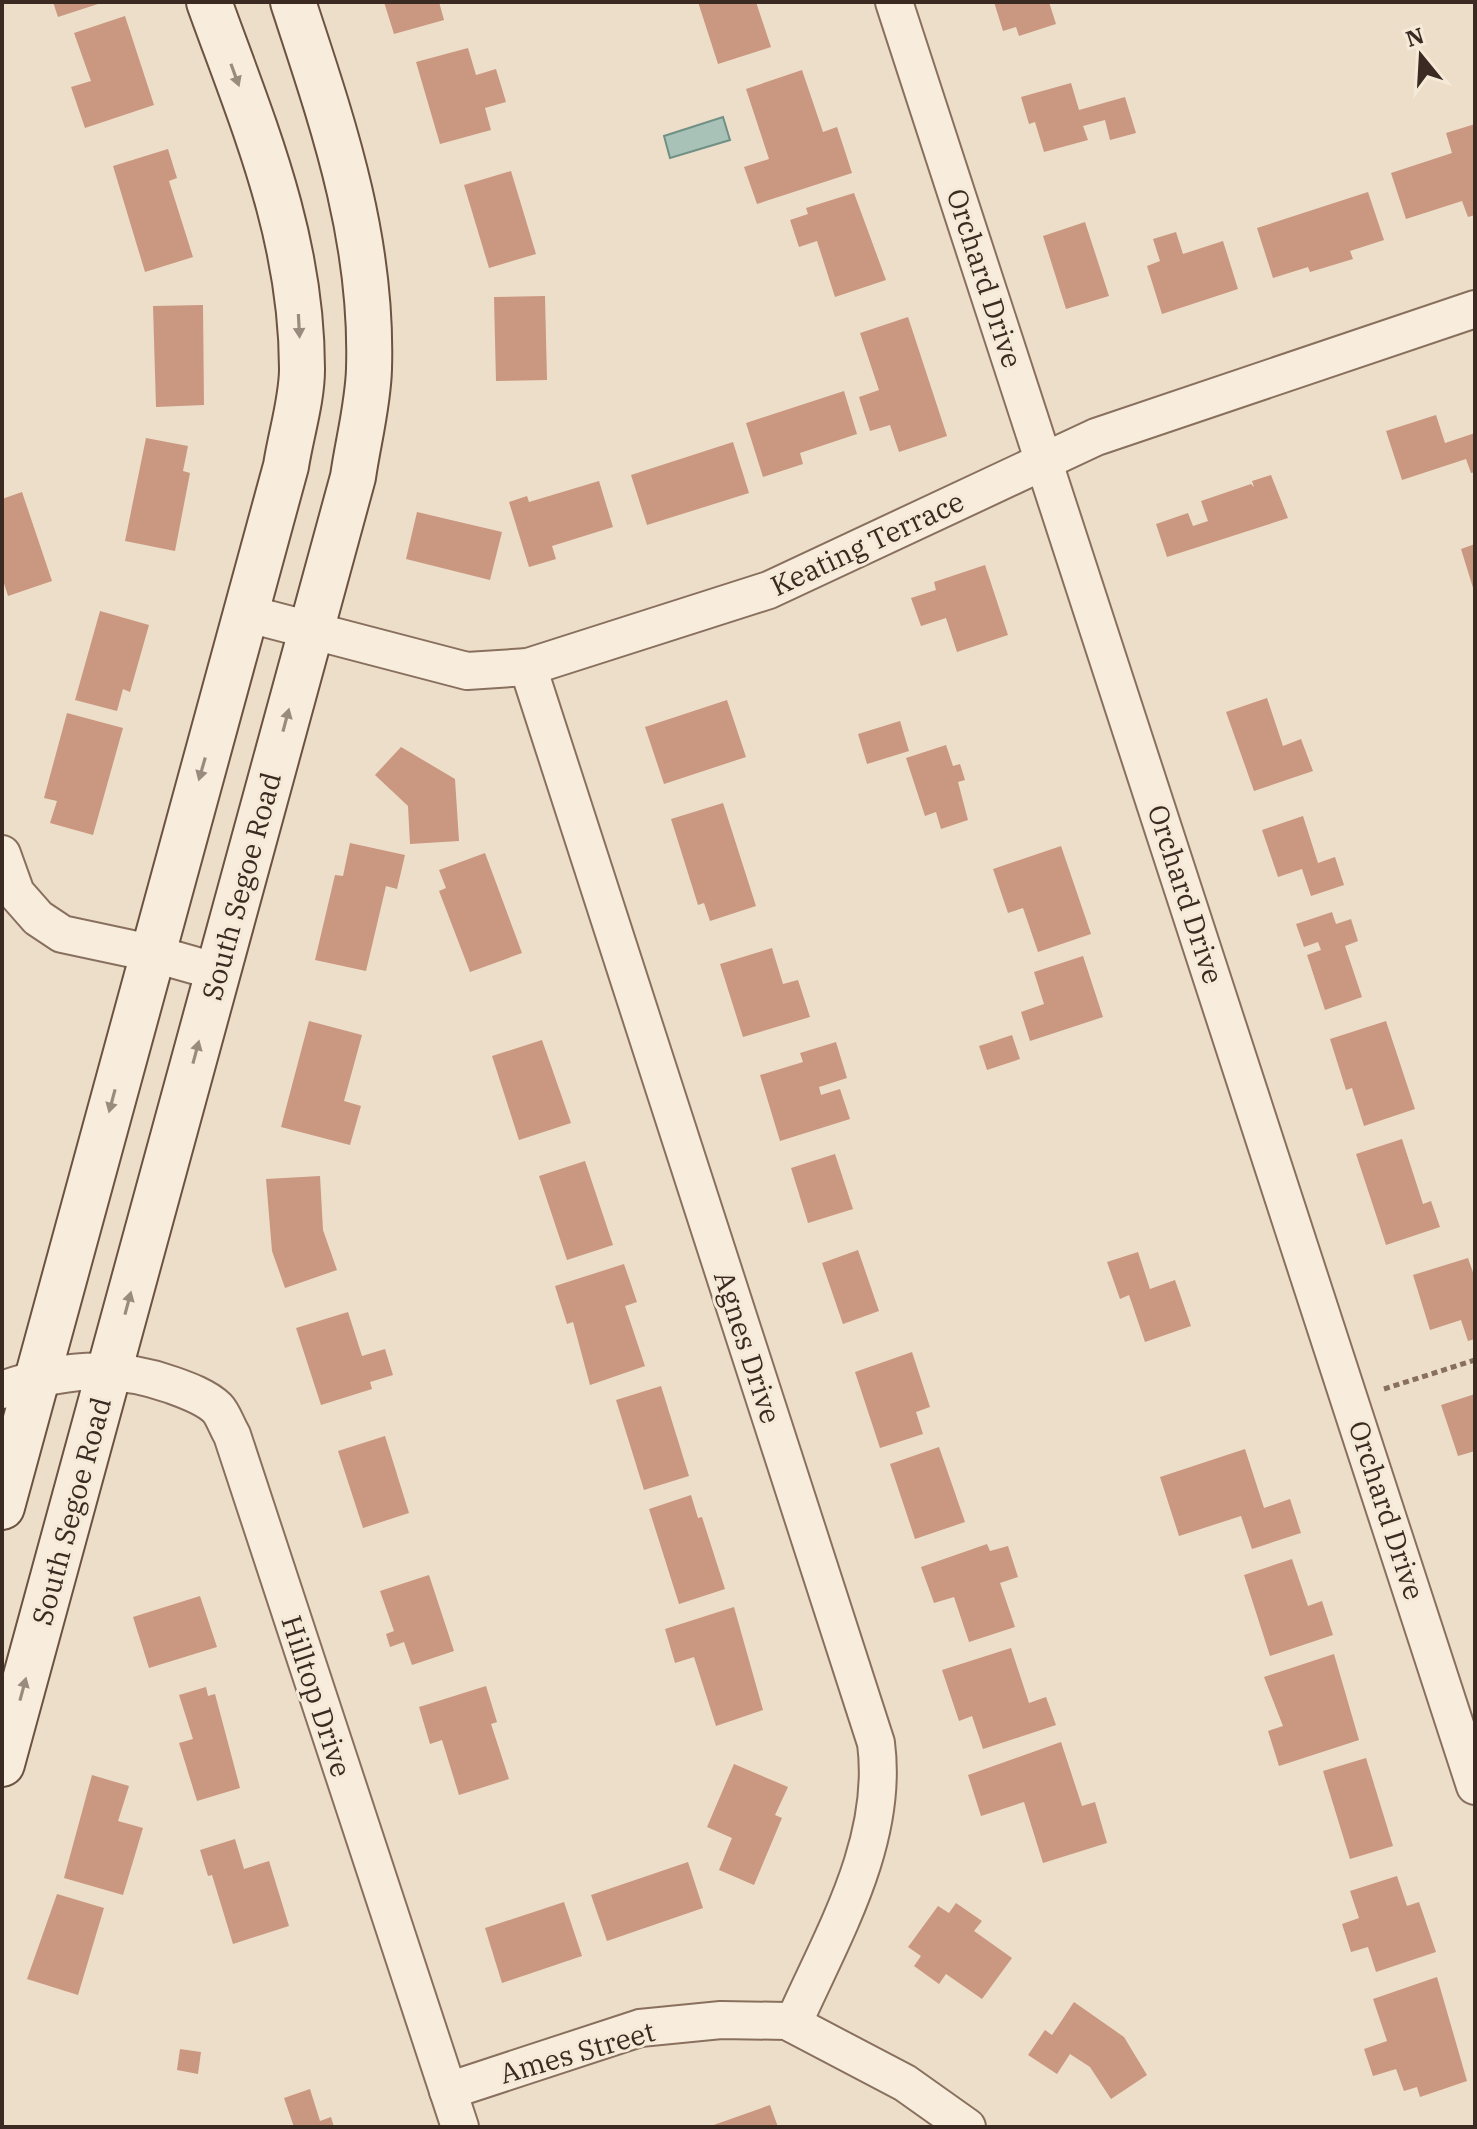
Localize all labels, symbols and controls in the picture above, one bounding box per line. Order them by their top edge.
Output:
north arrow [1381,16,1461,96]
text: N [1402,20,1427,53]
one-way arrow [229,63,242,87]
street label: Orchard Drive [939,184,1031,372]
one-way arrow [293,314,306,339]
street label: Keating Terrace [764,482,970,604]
one-way arrow [281,708,293,733]
one-way arrow [195,758,208,782]
street label: South Segoe Road [193,768,289,1004]
street label: Orchard Drive [1140,800,1232,988]
one-way arrow [190,1040,203,1064]
one-way arrow [106,1089,118,1114]
street label: Agnes Drive [706,1266,790,1428]
one-way arrow [122,1290,135,1314]
street label: South Segoe Road [23,1393,119,1629]
street label: Orchard Drive [1341,1416,1433,1604]
street label: Hilltop Drive [273,1611,361,1781]
one-way arrow [17,1676,29,1701]
street label: Ames Street [495,2012,659,2092]

